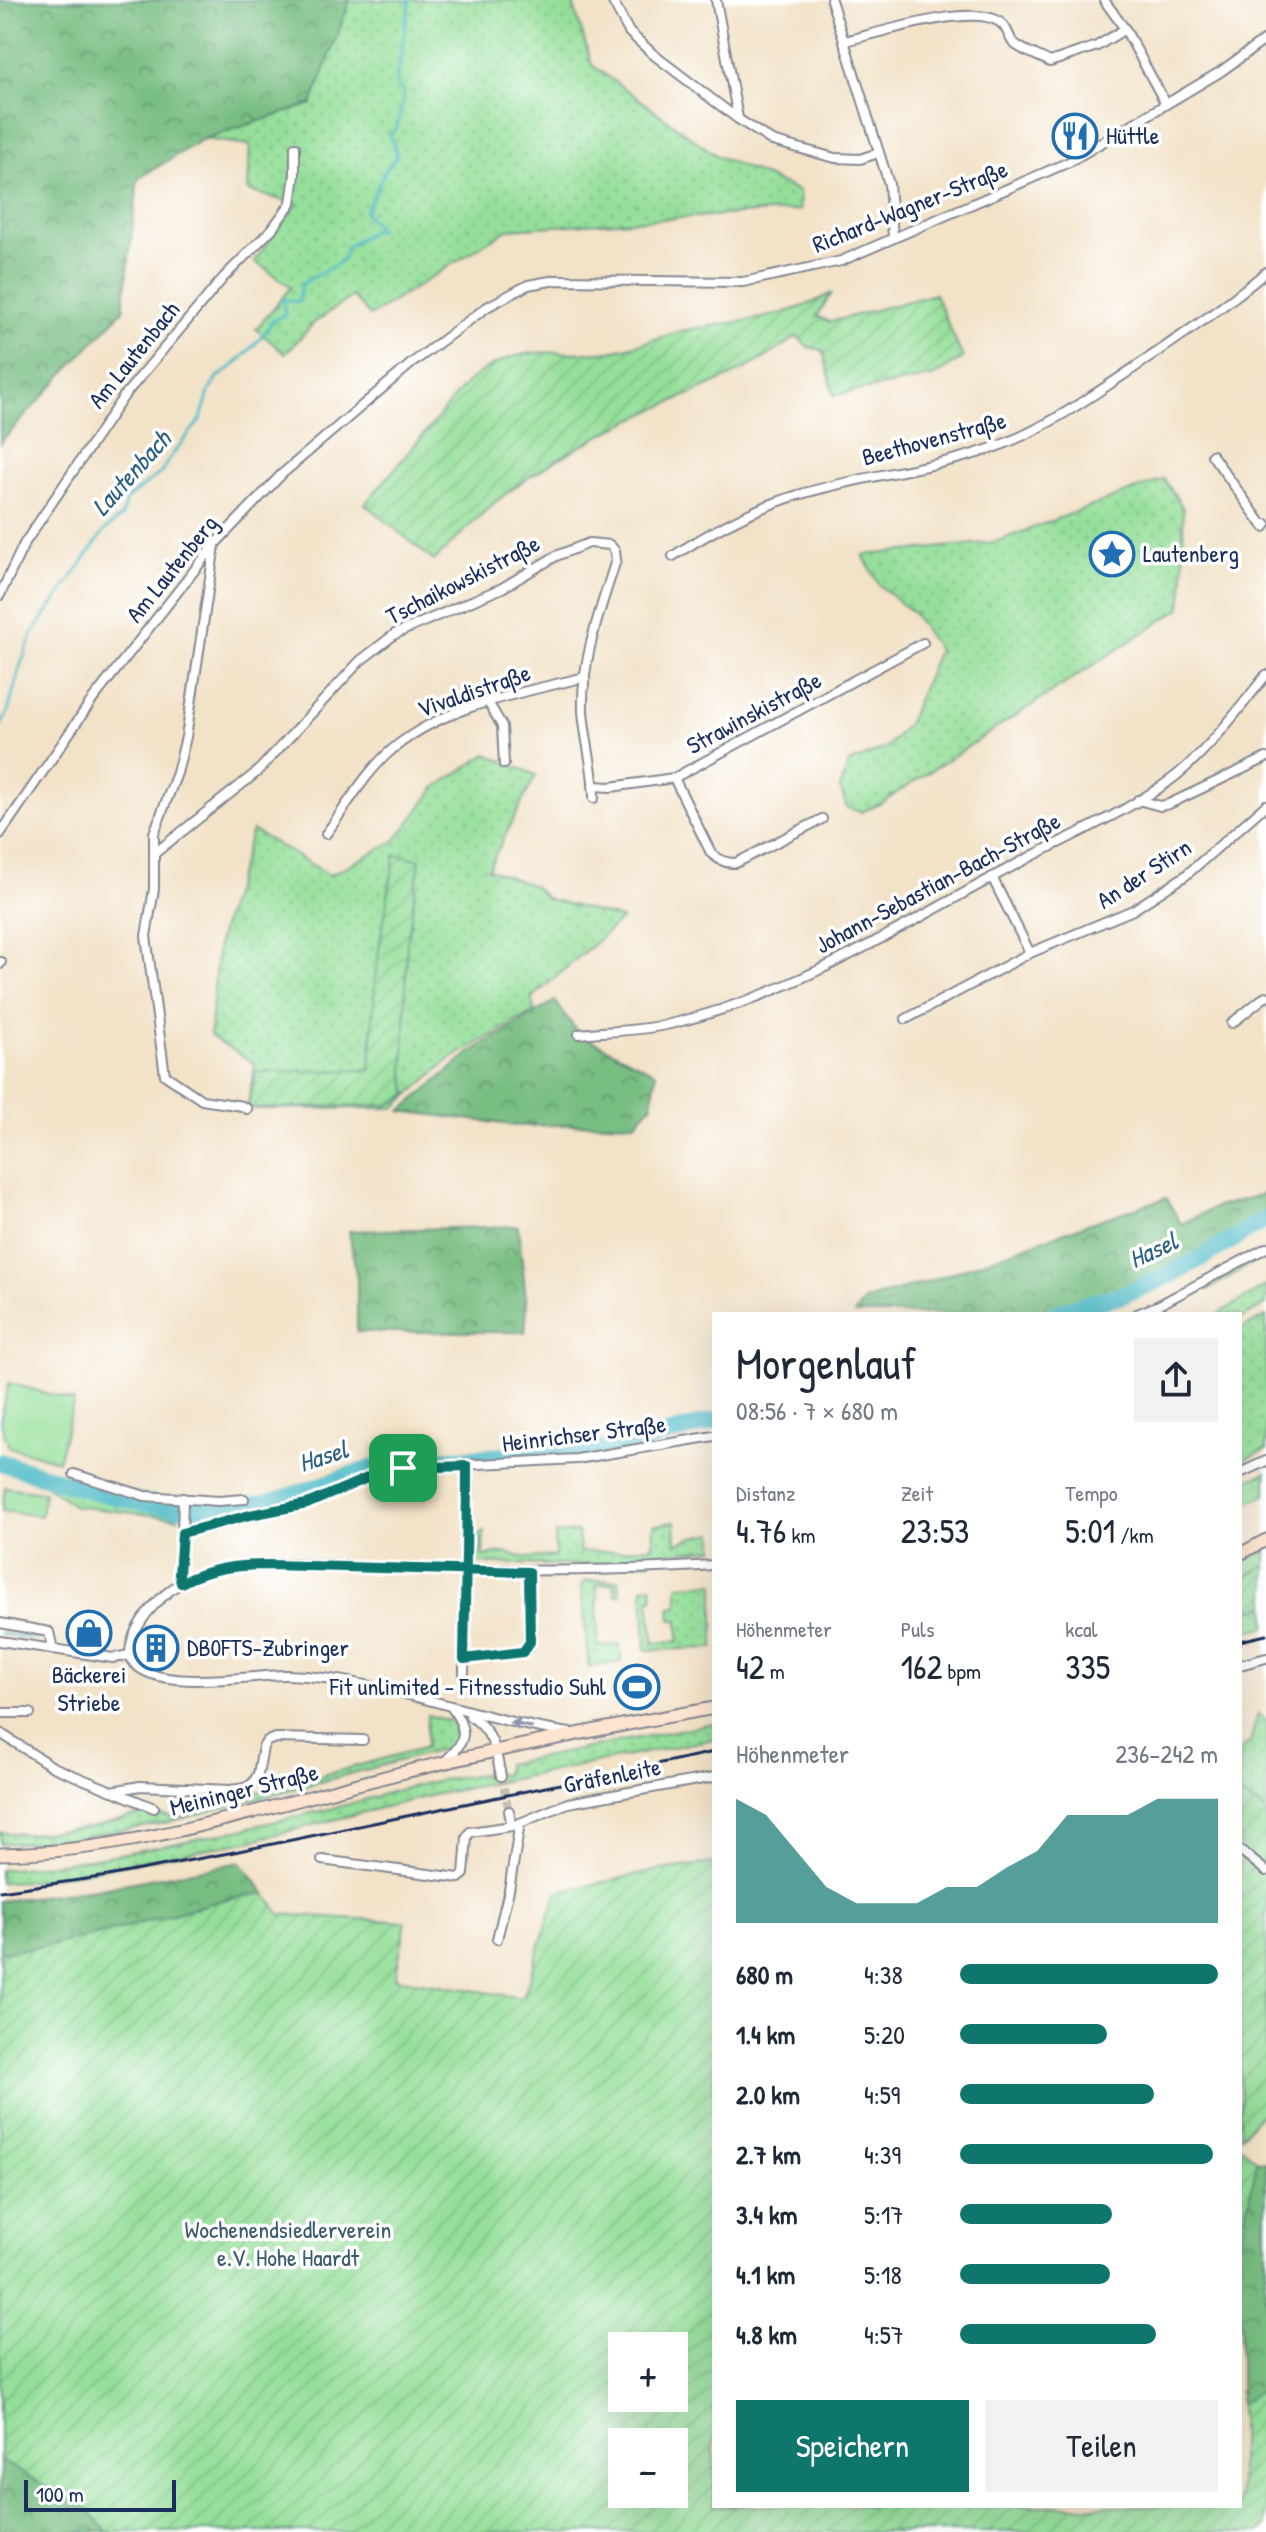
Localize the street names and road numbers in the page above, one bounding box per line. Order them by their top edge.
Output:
street label: Richard-Wagner-Straße [807,152,1012,260]
street label: Am Lautenbach [80,294,186,415]
street label: Beethovenstraße [858,403,1010,473]
street label: Am Lautenberg [118,508,224,629]
street label: Tschaikowskistraße [380,526,545,632]
street label: Vivaldistraße [413,656,535,724]
street label: Strawinskistraße [681,663,827,761]
street label: Johann-Sebastian-Bach-Straße [810,804,1066,960]
street label: An der Stirn [1090,831,1197,916]
street label: Heinrichser Straße [500,1407,668,1459]
street label: Gräfenleite [561,1750,664,1800]
street label: Meininger Straße [166,1755,322,1823]

